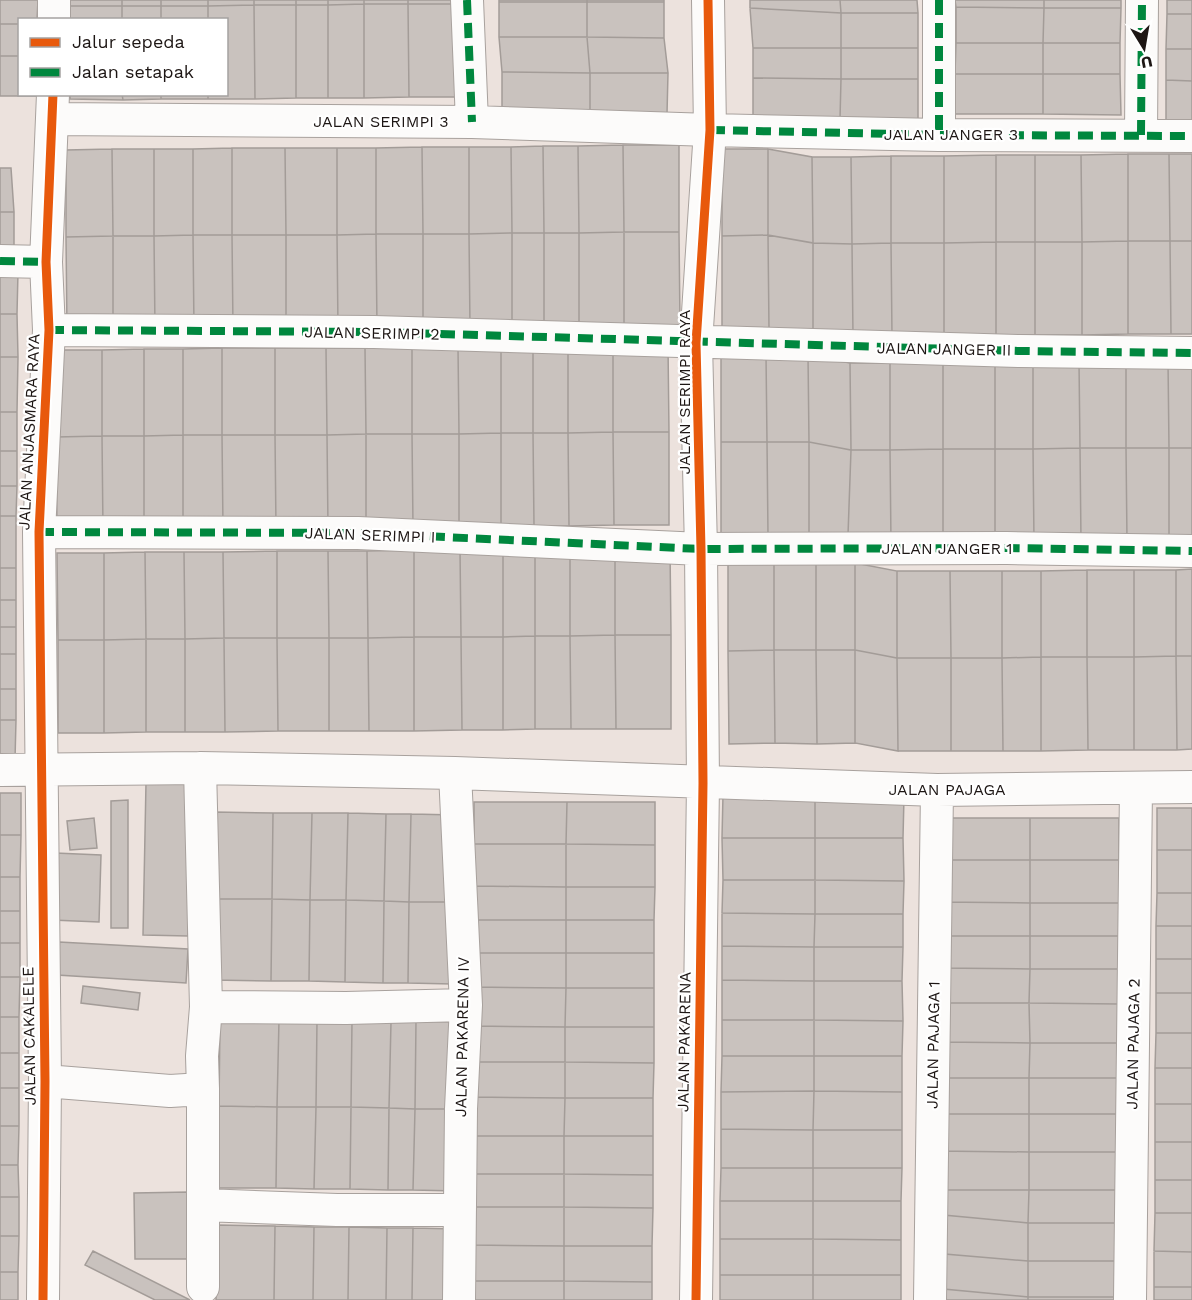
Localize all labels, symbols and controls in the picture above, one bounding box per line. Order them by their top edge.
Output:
legend [18,18,228,96]
north arrow [1114,18,1174,78]
text: Jalur sepeda [72,31,185,52]
text: U [1139,52,1154,73]
text: Jalan setapak [72,61,194,82]
street label: JALAN SERIMPI 3 [313,112,449,131]
street label: JALAN JANGER 3 [884,125,1018,144]
street label: JALAN SERIMPI RAYA [675,309,694,474]
street label: JALAN SERIMPI 2 [304,322,440,344]
street label: JALAN ANJASMARA RAYA [14,333,44,531]
street label: JALAN JANGER II [877,338,1011,360]
street label: JALAN SERIMPI I [304,523,436,547]
street label: JALAN JANGER 1 [882,539,1013,558]
street label: JALAN PAJAGA [888,780,1006,799]
street label: JALAN PAKARENA IV [451,957,473,1117]
street label: JALAN CAKALELE [18,966,40,1106]
street label: JALAN PAKARENA [673,971,695,1112]
street label: JALAN PAJAGA 2 [1122,978,1144,1110]
street label: JALAN PAJAGA 1 [922,981,944,1109]

